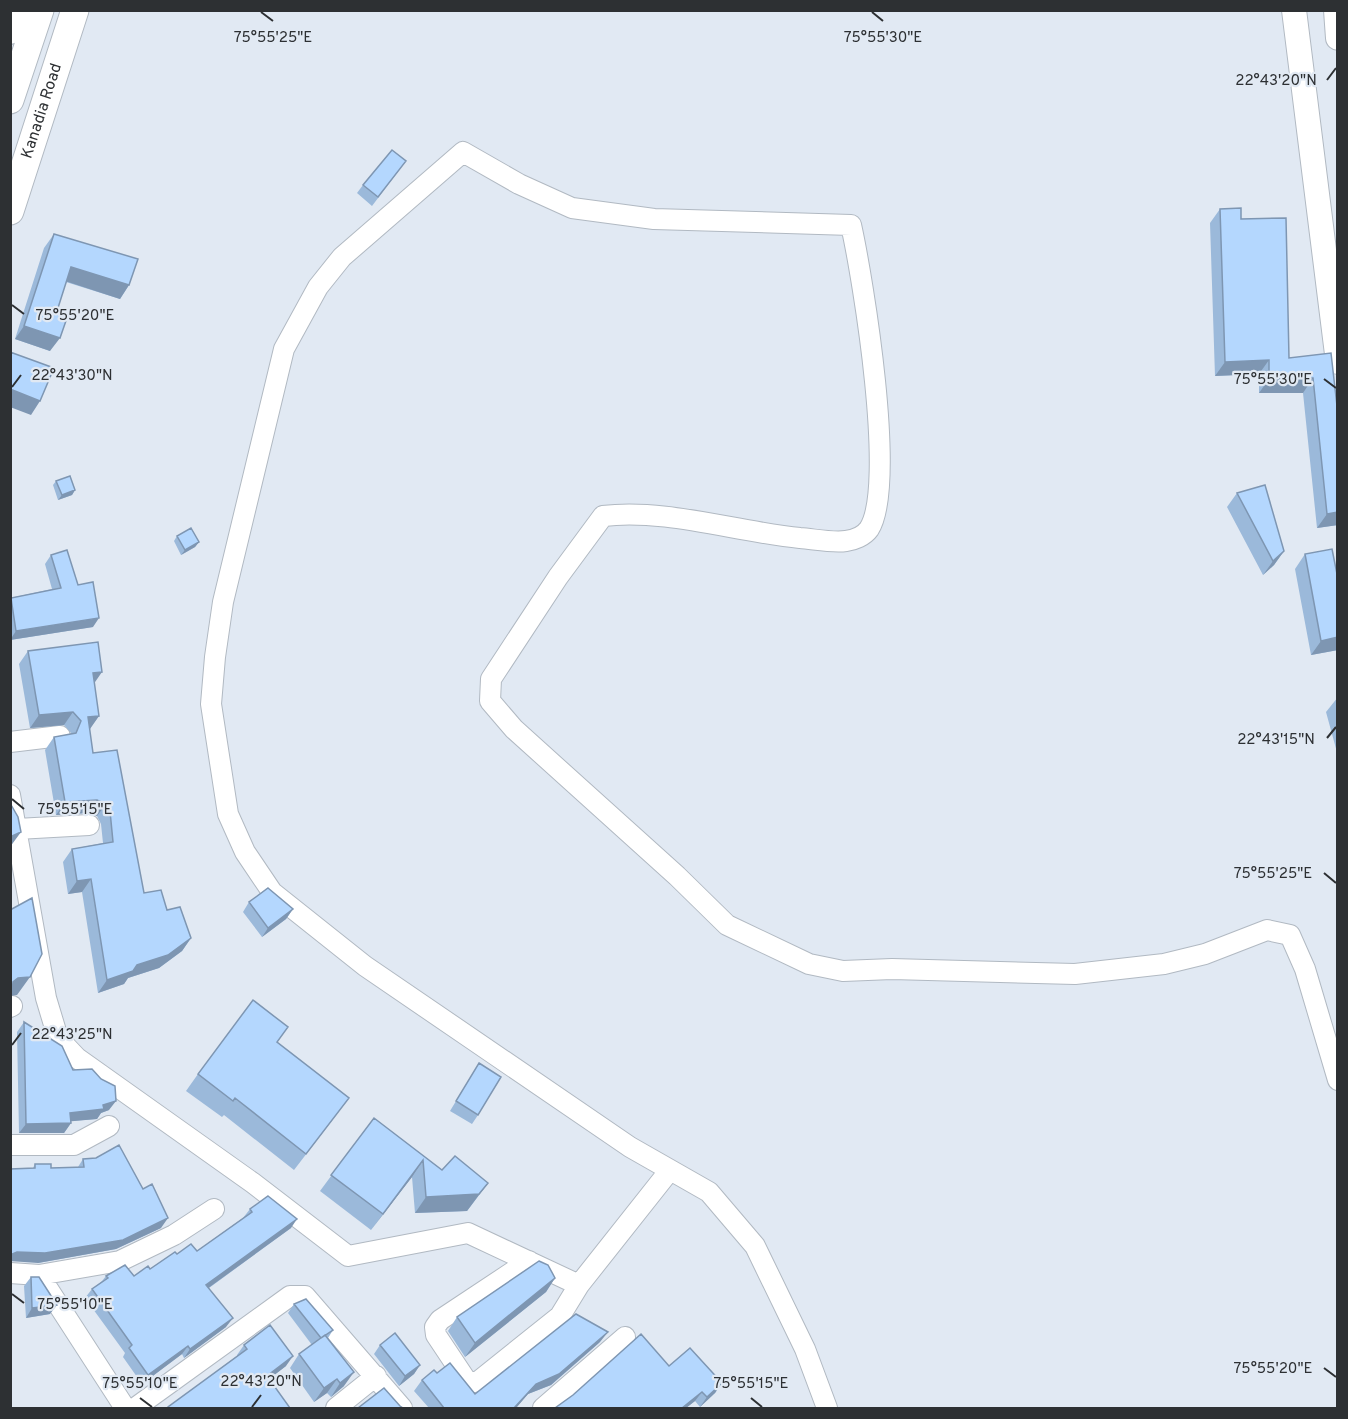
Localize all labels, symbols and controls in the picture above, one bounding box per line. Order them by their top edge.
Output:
text: 75°55'25"E [234,29,312,48]
text: 75°55'30"E [844,29,922,48]
street label: Kanadia Road [18,61,67,161]
text: 22°43'20"N [1235,72,1317,91]
text: 75°55'20"E [36,307,114,326]
text: 22°43'30"N [31,367,113,386]
text: 75°55'30"E [1234,371,1312,390]
text: 22°43'15"N [1237,731,1315,750]
text: 75°55'15"E [37,801,113,820]
text: 75°55'25"E [1234,865,1312,884]
text: 22°43'25"N [31,1026,113,1045]
text: 75°55'10"E [37,1296,113,1315]
text: 75°55'20"E [1234,1360,1312,1379]
text: 22°43'20"N [220,1373,302,1392]
text: 75°55'10"E [102,1375,178,1394]
text: 75°55'15"E [713,1375,789,1394]

